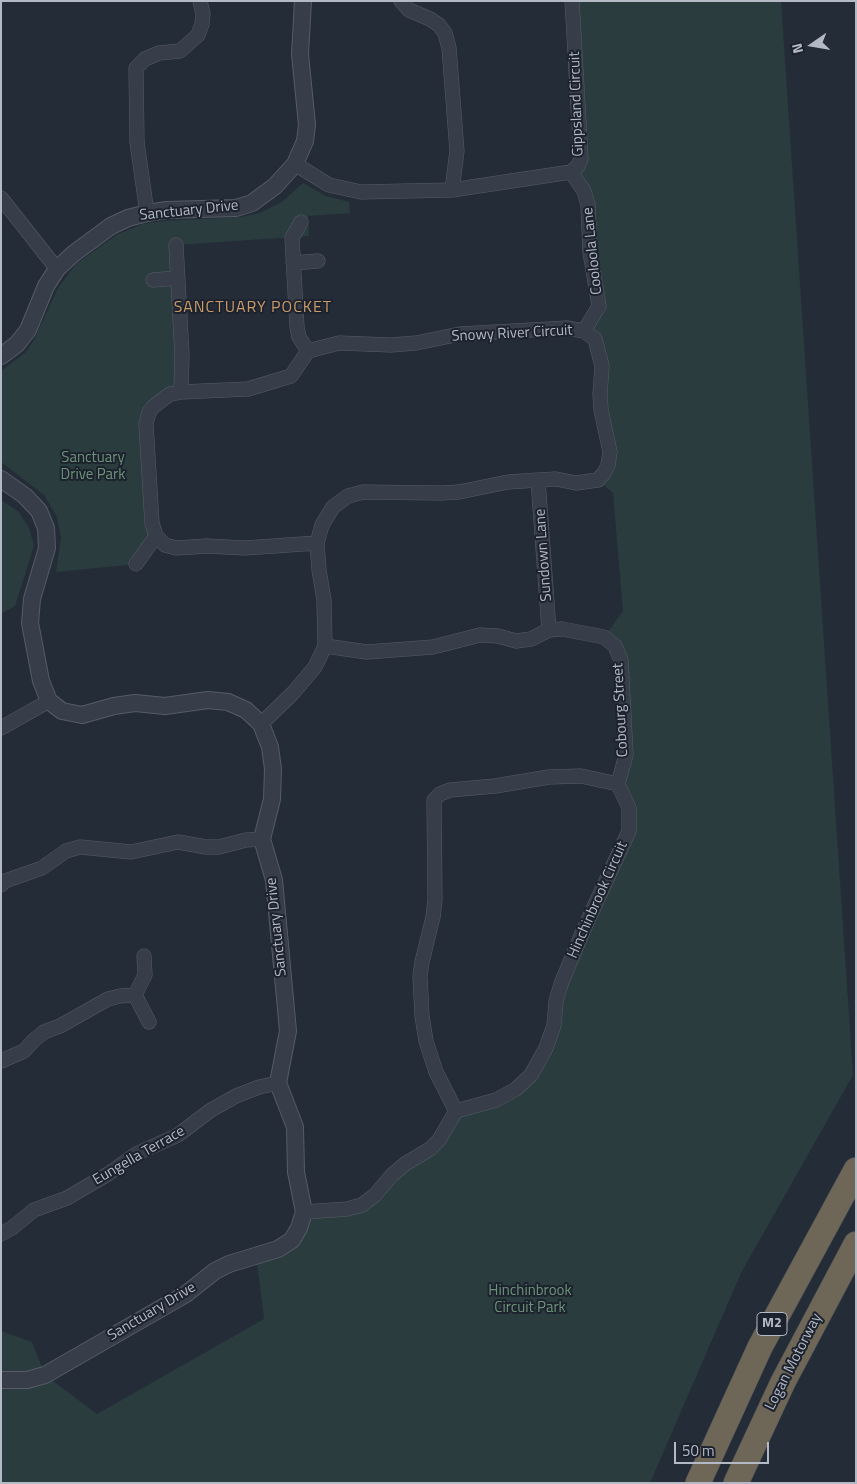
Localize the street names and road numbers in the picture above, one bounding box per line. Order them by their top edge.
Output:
street label: Gippsland Circuit [566,51,588,157]
street label: Sanctuary Drive [139,197,239,225]
street label: Cooloola Lane [579,206,607,296]
street label: Snowy River Circuit [451,322,573,346]
street label: Sundown Lane [532,508,556,602]
street label: Cobourg Street [610,662,632,758]
street label: Hinchinbrook Circuit [564,839,632,961]
street label: Sanctuary Drive [263,877,291,977]
street label: Eungella Terrace [90,1122,188,1190]
street label: Sanctuary Drive [105,1279,199,1345]
street label: Logan Motorway [762,1311,826,1413]
road number: M2 [757,1312,787,1336]

